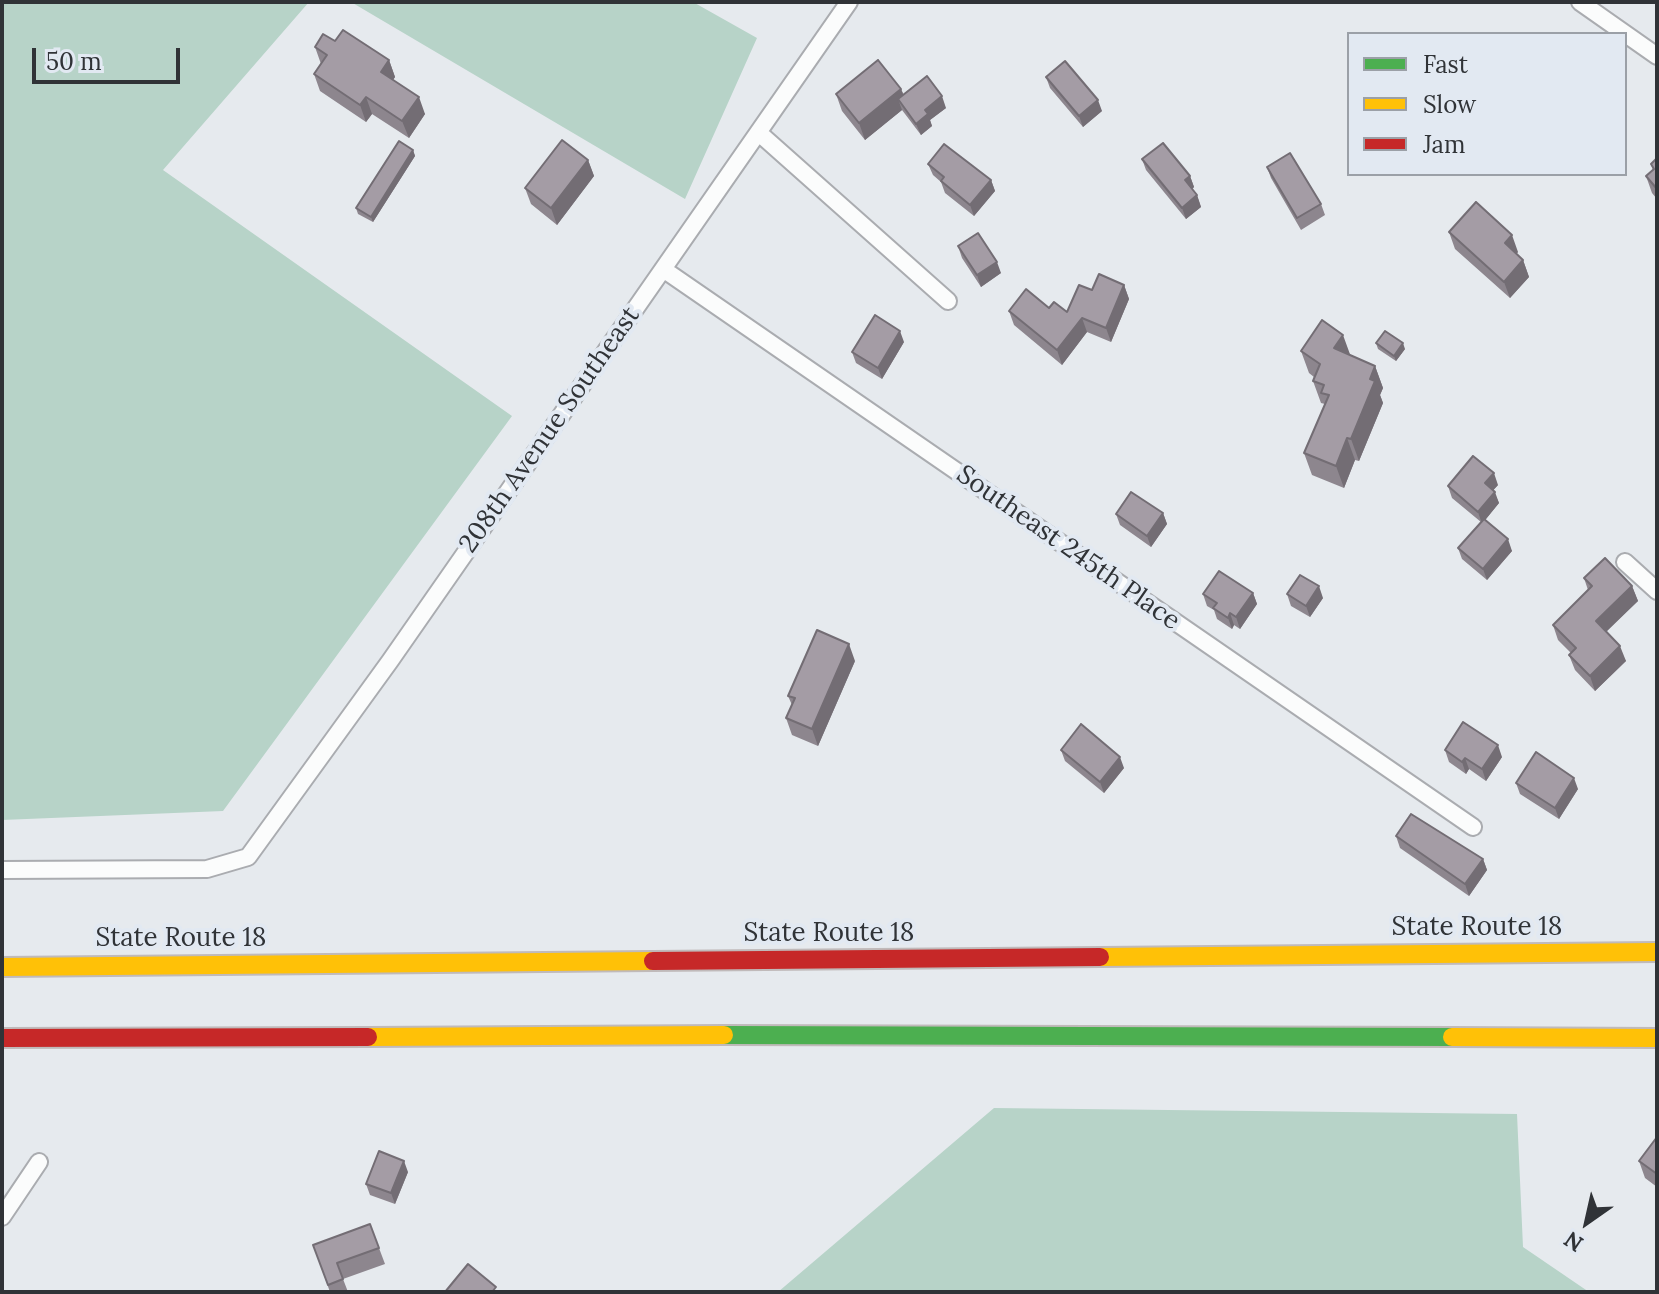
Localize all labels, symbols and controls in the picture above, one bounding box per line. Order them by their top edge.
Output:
scale bar [36,32,184,82]
legend [1347,32,1627,176]
text: 50 m [46,46,102,77]
text: Fast [1423,49,1468,80]
text: Slow [1423,89,1476,120]
text: Jam [1423,129,1465,160]
street label: 208th Avenue Southeast [453,301,647,559]
street label: Southeast 245th Place [950,459,1186,637]
street label: State Route 18 [1392,912,1562,944]
street label: State Route 18 [744,918,914,950]
street label: State Route 18 [96,923,266,955]
north arrow [1547,1182,1627,1262]
text: N [1559,1226,1588,1258]

